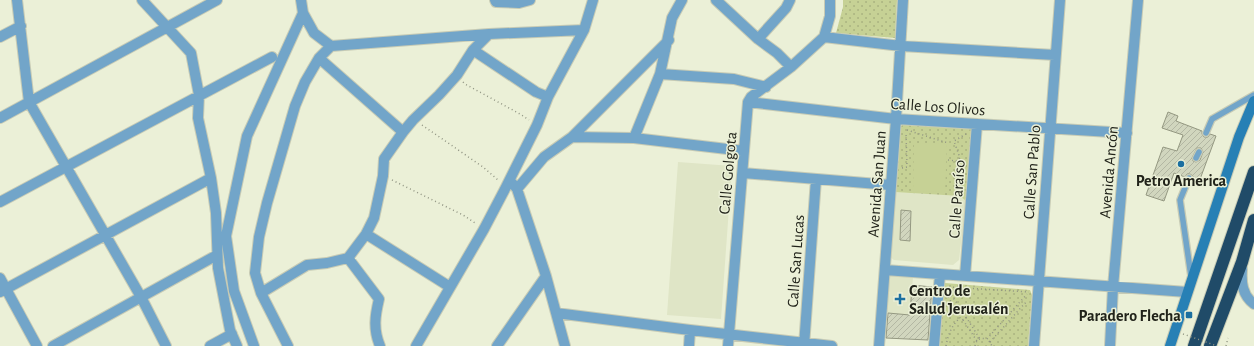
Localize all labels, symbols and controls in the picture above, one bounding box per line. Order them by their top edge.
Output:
street label: Calle Los Olivos [890,96,986,118]
street label: Calle San Pablo [1021,124,1043,220]
street label: Avenida Ancón [1097,125,1121,219]
street label: Avenida San Juan [865,130,889,238]
street label: Calle Golgota [716,131,740,215]
street label: Calle Paraíso [946,159,968,239]
marker: Petro America [1176,159,1186,169]
place label: Petro America [1136,173,1227,189]
street label: Calle San Lucas [785,214,807,308]
place label: Centro de Salud Jerusalén [909,283,1008,317]
marker: Centro de Salud Jerusalén [894,293,906,305]
place label: Paradero Flecha [1078,308,1181,324]
marker: Paradero Flecha [1184,310,1194,320]

